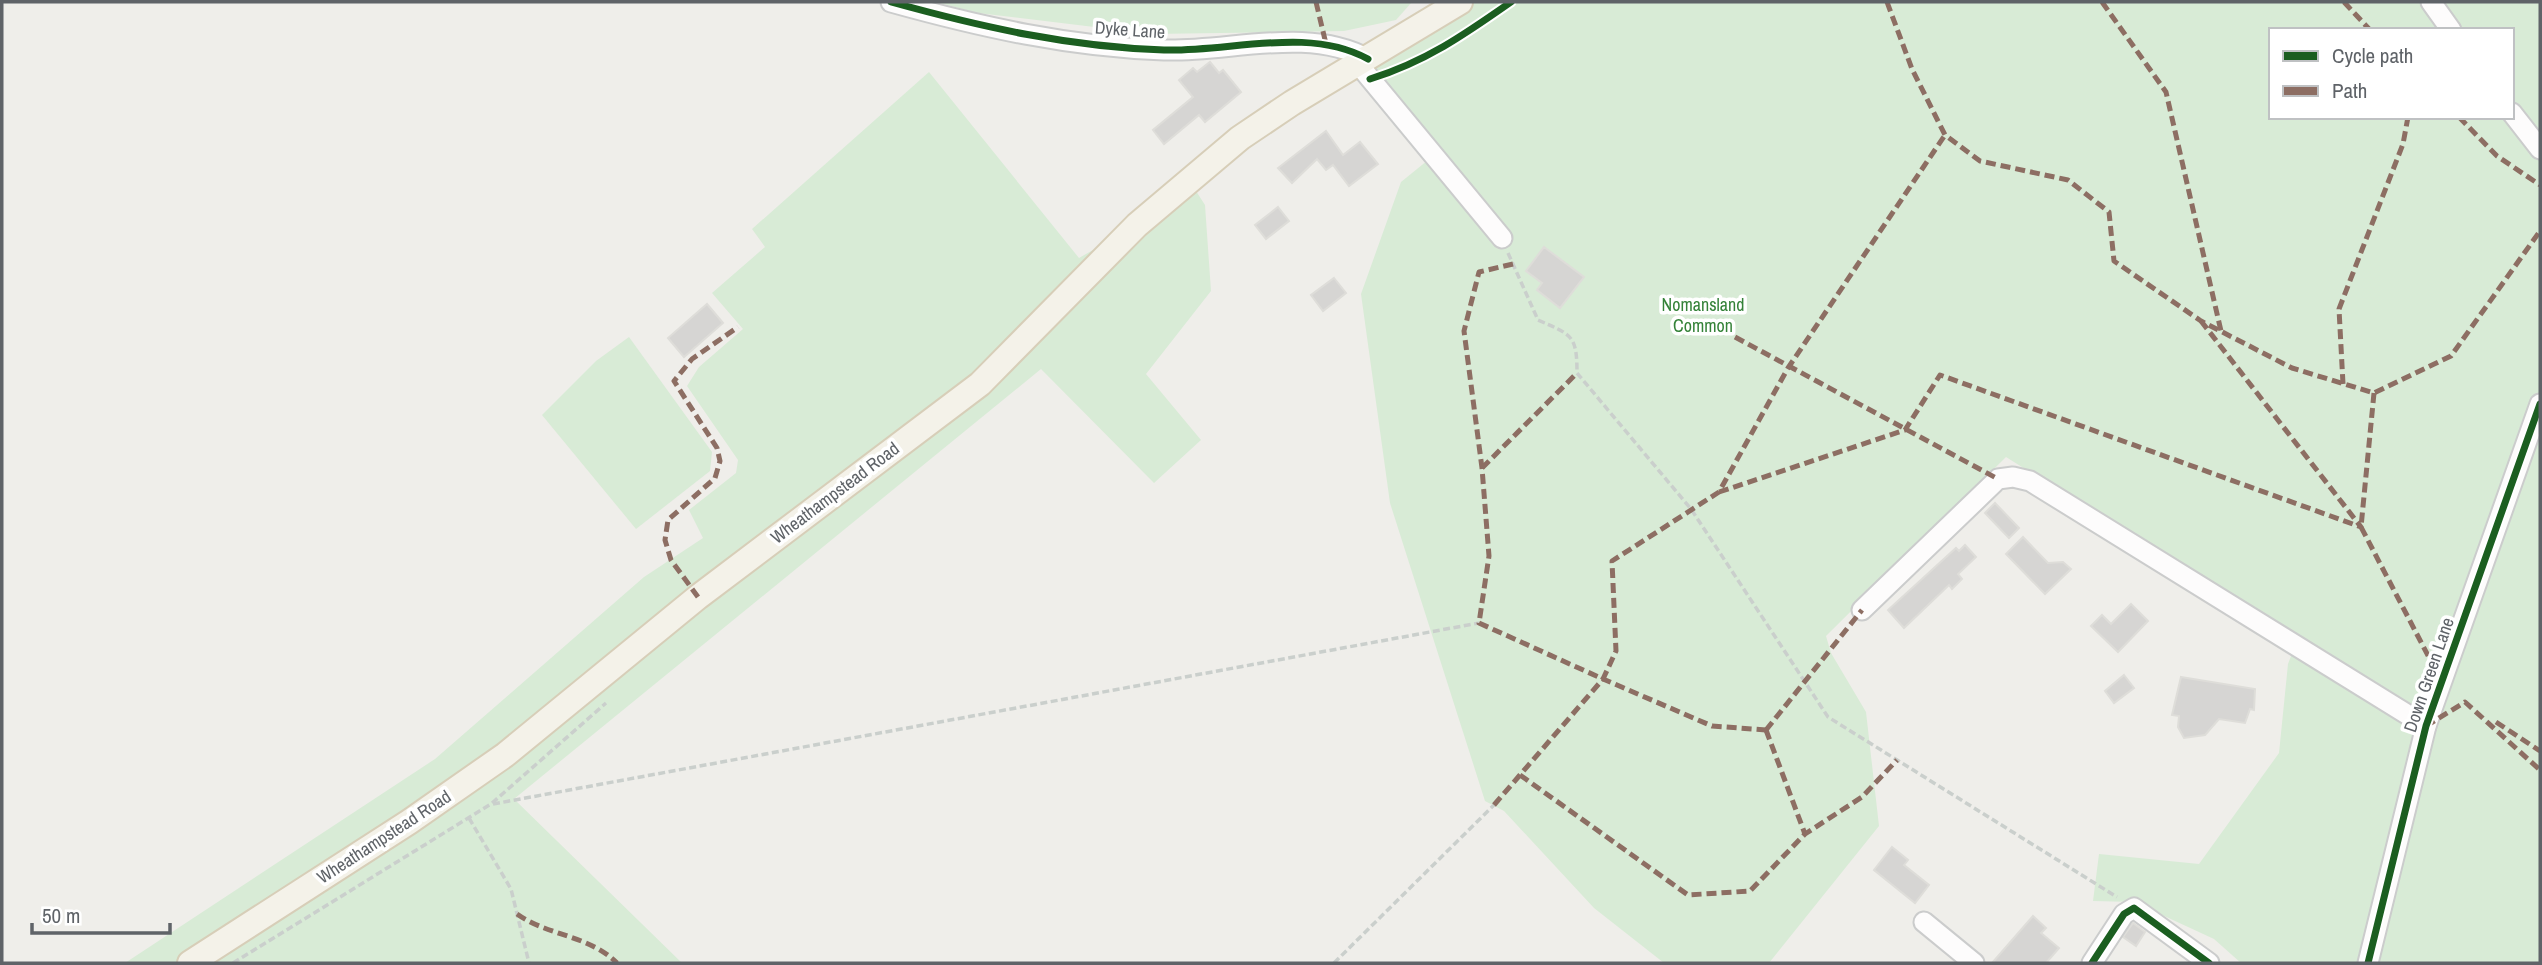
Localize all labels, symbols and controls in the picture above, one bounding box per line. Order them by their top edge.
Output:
street label: Dyke Lane [1094,15,1166,44]
legend [2269,28,2514,119]
text: Cycle path [2332,41,2413,70]
text: Path [2332,76,2367,105]
park label: Nomansland Common [1662,292,1744,338]
street label: Wheathampstead Road [765,436,904,549]
street label: Down Green Lane [2397,614,2460,736]
street label: Wheathampstead Road [312,784,456,889]
scale bar [32,892,170,936]
text: 50 m [42,901,80,930]

